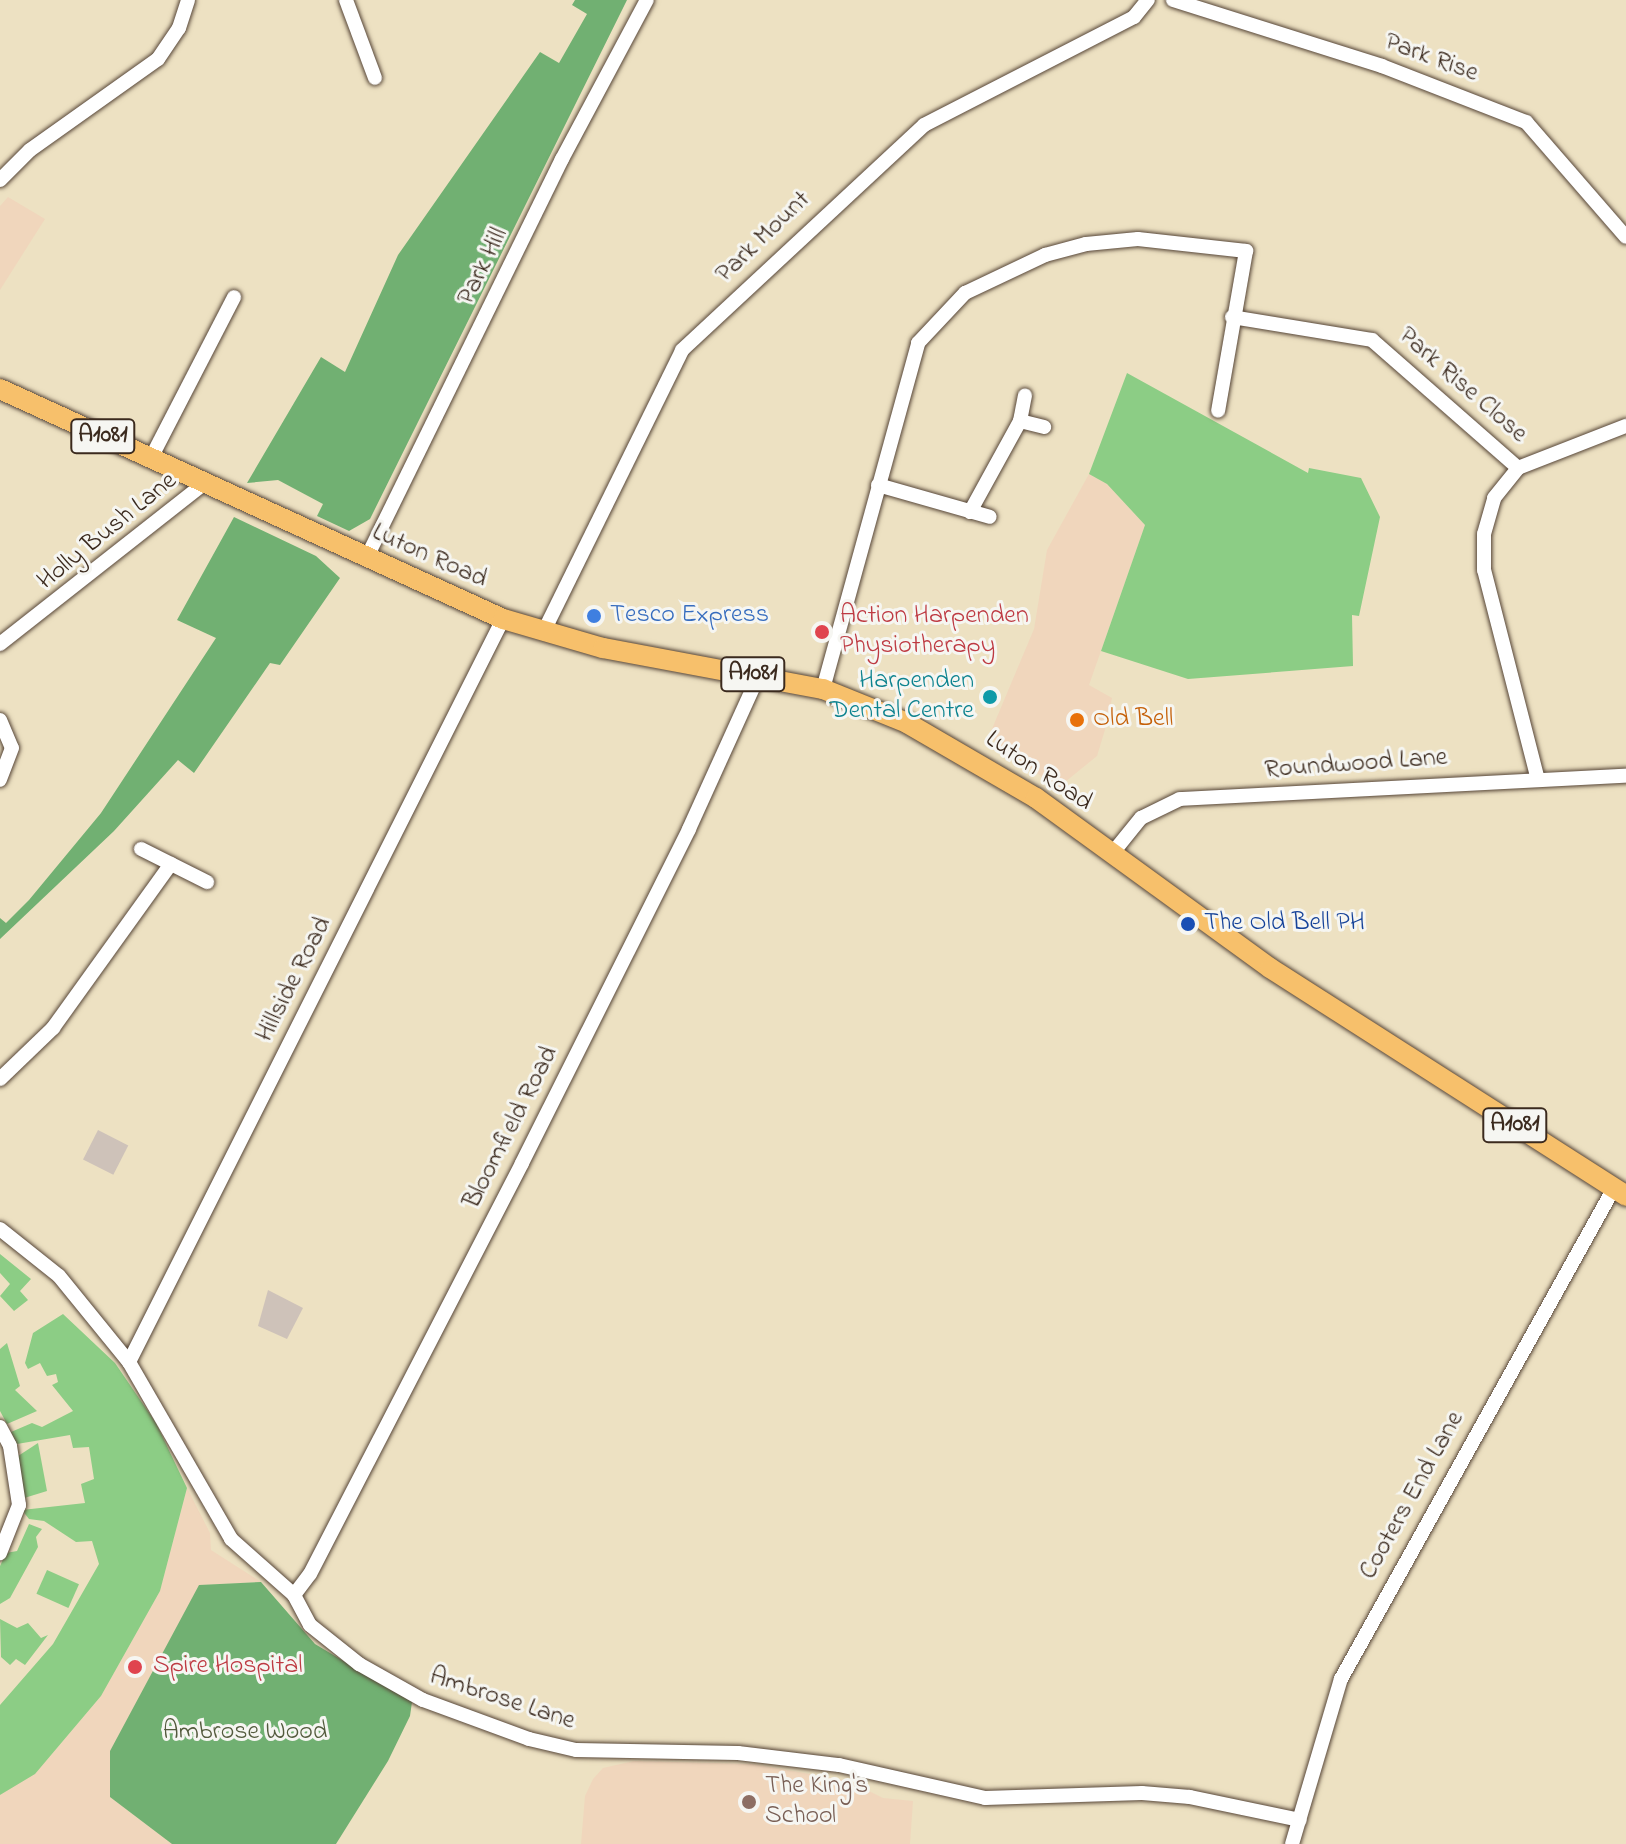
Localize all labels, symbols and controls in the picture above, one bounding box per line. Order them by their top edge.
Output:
street label: Park Rise [1380,28,1482,90]
street label: Park Mount [710,185,818,291]
street label: Park Hill [452,223,516,311]
street label: Park Rise Close [1391,321,1533,451]
road number: A1081 [69,416,137,456]
street label: Holly Bush Lane [32,466,184,598]
street label: Luton Road [367,518,491,596]
place label: Tesco Express [610,600,769,632]
place label: Action Harpenden Physiotherapy [840,601,1029,662]
marker: Tesco Express [585,607,603,625]
marker: Action Harpenden Physiotherapy [811,621,833,643]
road number: A1081 [719,654,787,694]
place label: Harpenden Dental Centre [830,666,974,728]
marker: Harpenden Dental Centre [981,688,999,706]
place label: Old Bell [1093,704,1173,736]
marker: Old Bell [1068,711,1086,729]
street label: Luton Road [978,725,1098,819]
street label: Roundwood Lane [1264,743,1448,787]
place label: The Old Bell PH [1204,908,1365,940]
street label: Hillside Road [250,912,340,1048]
marker: The Old Bell PH [1179,915,1197,933]
street label: Bloomfield Road [458,1042,566,1214]
road number: A1081 [1481,1105,1549,1145]
street label: Cooters End Lane [1354,1407,1472,1585]
place label: Spire Hospital [153,1651,303,1683]
marker: Spire Hospital [124,1656,146,1678]
street label: Ambrose Lane [425,1662,579,1738]
park label: Ambrose Wood [163,1717,327,1749]
place label: The King's School [765,1771,868,1832]
marker: The King's School [740,1793,758,1811]

